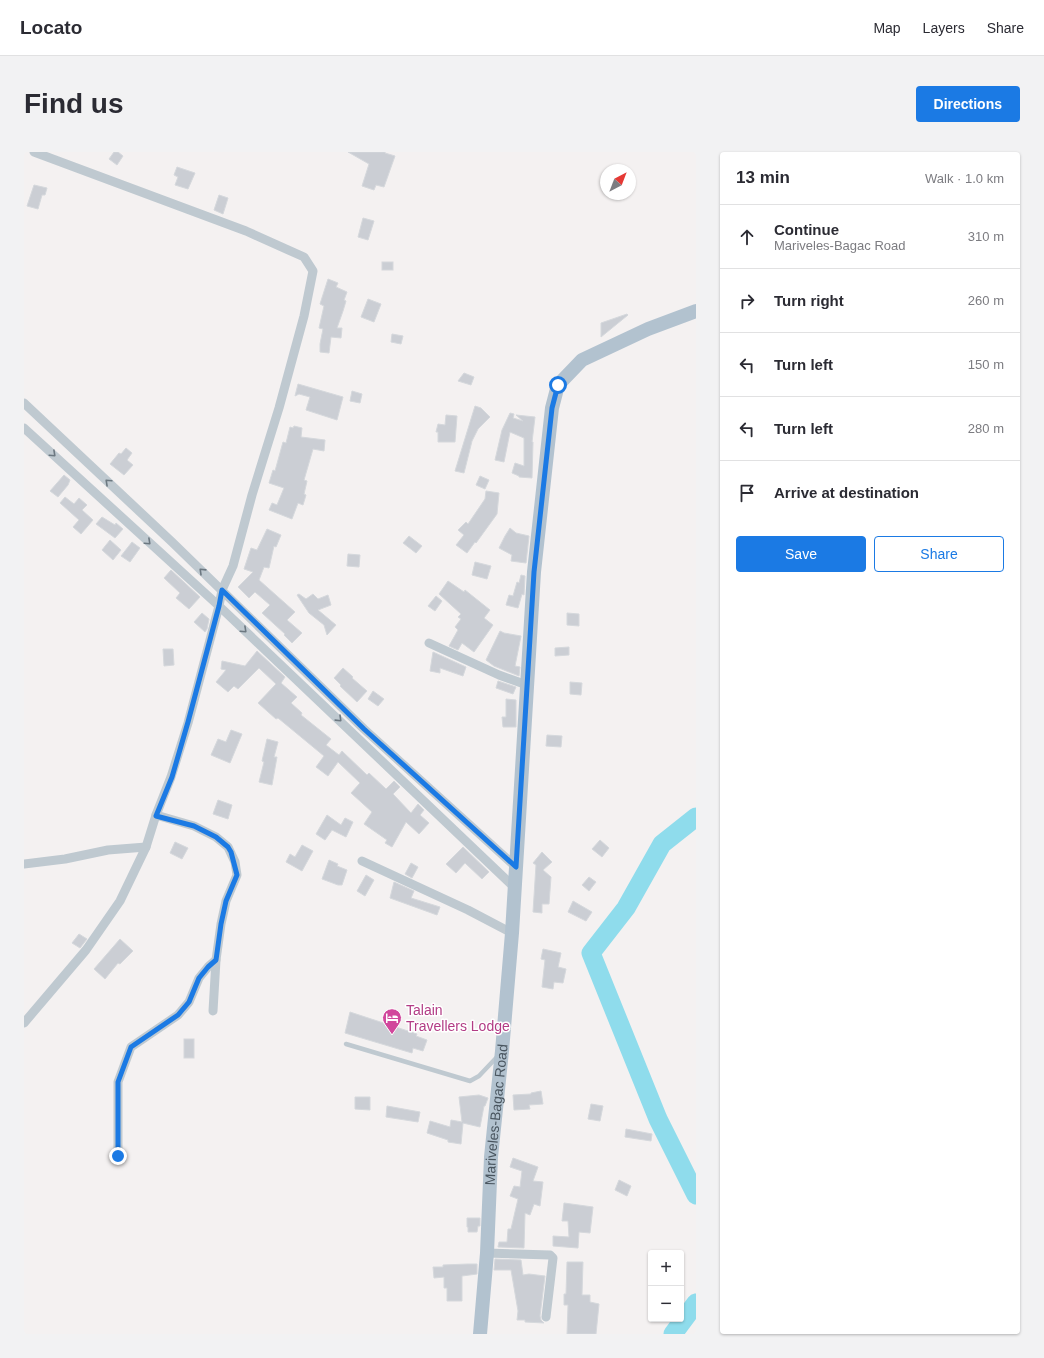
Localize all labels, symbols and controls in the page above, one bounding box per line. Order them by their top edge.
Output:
text: Locato [20,17,82,38]
text: Map [873,20,901,36]
text: Layers [923,20,965,36]
text: Share [987,20,1024,36]
button: Directions [916,86,1020,122]
text: Find us [24,88,124,119]
north arrow [600,164,636,200]
text: 13 min [736,168,790,187]
text: Walk · 1.0 km [925,171,1004,186]
text: Continue [774,221,839,238]
icon: ahead [736,226,758,248]
text: 310 m [968,229,1004,244]
text: Mariveles-Bagac Road [774,238,906,253]
icon: right [736,290,758,312]
text: Turn right [774,292,844,309]
text: 260 m [968,293,1004,308]
icon: left [736,354,758,376]
text: Turn left [774,356,833,373]
text: 150 m [968,357,1004,372]
route start [549,376,567,394]
icon: left [736,418,758,440]
text: Turn left [774,420,833,437]
text: 280 m [968,421,1004,436]
one-way arrow [48,449,56,457]
one-way arrow [105,479,113,487]
icon: arrive [736,482,758,504]
text: Arrive at destination [774,484,919,501]
button: Save [736,536,866,572]
button: Share [874,536,1004,572]
one-way arrow [143,537,151,545]
one-way arrow [199,568,207,576]
one-way arrow [239,625,247,632]
one-way arrow [334,714,342,722]
place label: Talain Travellers Lodge [406,1002,510,1034]
hotel icon: Talain Travellers Lodge [381,1007,403,1035]
street label: Mariveles-Bagac Road [482,1043,511,1186]
route end [109,1147,127,1165]
map controls [648,1250,684,1322]
button: + [648,1250,684,1286]
button: − [648,1286,684,1322]

